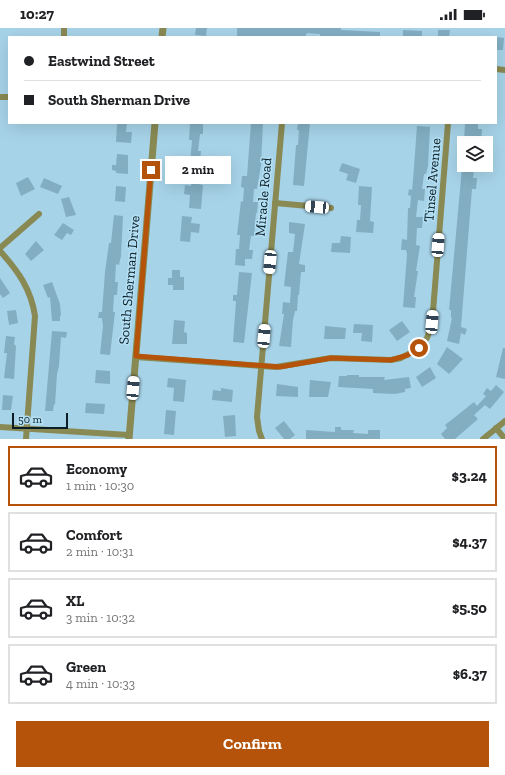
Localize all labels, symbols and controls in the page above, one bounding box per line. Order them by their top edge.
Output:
text: 10:27 [20,5,54,23]
text: Eastwind Street [48,52,155,70]
text: South Sherman Drive [48,91,190,109]
map controls [457,136,493,172]
button: layers [457,136,493,172]
street label: Tinsel Avenue [420,137,445,223]
callout: 2 min [165,156,231,184]
street label: Miracle Road [252,157,275,237]
route end [142,161,160,179]
text: 2 min [182,162,214,177]
car [305,200,329,214]
street label: South Sherman Drive [115,214,144,345]
car [431,233,445,257]
car [263,250,277,274]
car [425,310,439,334]
car [257,324,271,348]
route start [410,339,428,357]
car [126,376,140,400]
scale bar [12,411,68,430]
text: 50 m [18,413,42,426]
icon: car [18,458,54,494]
text: Economy [66,460,127,478]
text: $3.24 [452,467,487,485]
text: 1 min · 10:30 [66,478,134,493]
icon: car [18,524,54,560]
text: Comfort [66,526,122,544]
text: $4.37 [452,533,487,551]
text: 2 min · 10:31 [66,544,133,559]
icon: car [18,590,54,626]
text: XL [66,592,84,610]
text: $5.50 [452,599,487,617]
text: 3 min · 10:32 [66,610,135,625]
icon: car [18,656,54,692]
text: Green [66,658,106,676]
text: $6.37 [453,665,487,683]
text: 4 min · 10:33 [66,676,135,691]
button: Confirm [16,721,489,767]

